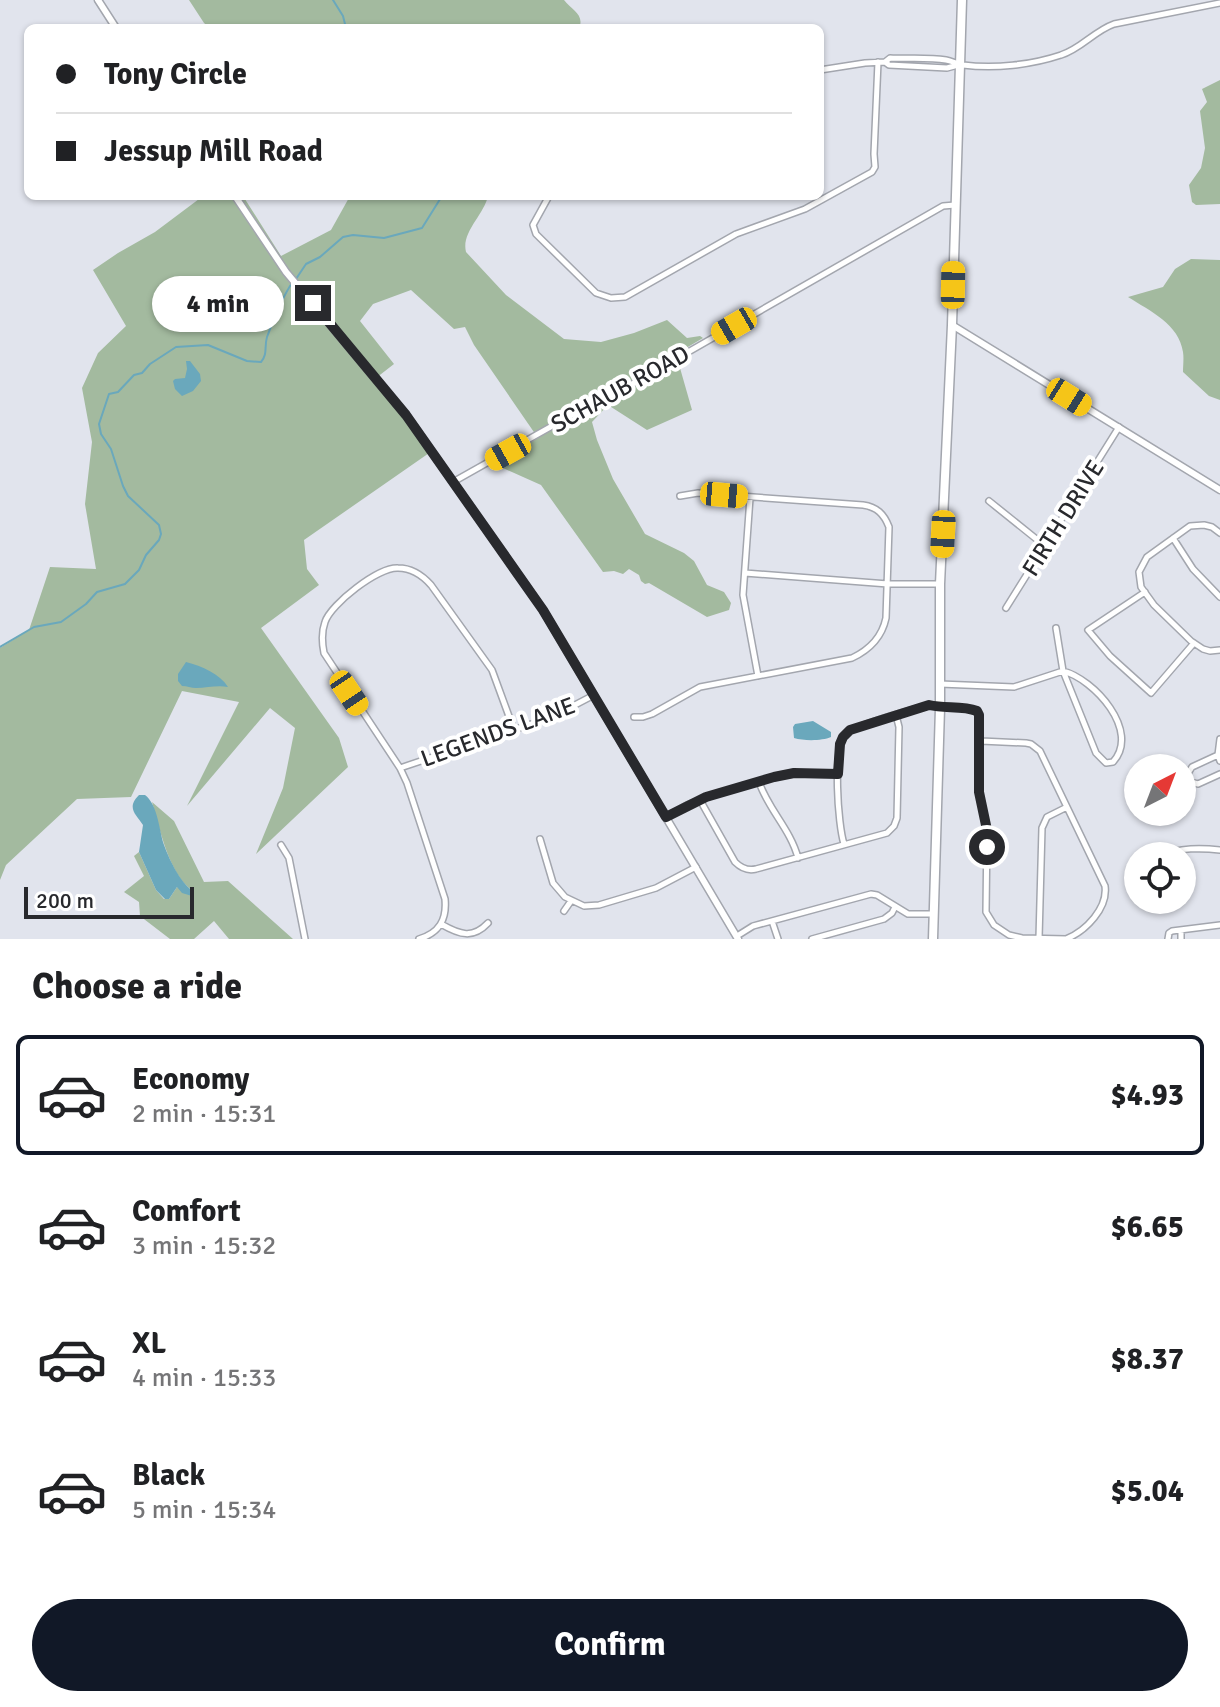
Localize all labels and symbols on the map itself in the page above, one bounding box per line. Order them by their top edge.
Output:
car [941,261,965,309]
callout: 4 min [153,275,285,331]
route end [295,285,331,321]
car [707,304,761,348]
street label: SCHAUB ROAD [545,339,695,439]
car [1042,374,1096,420]
car [481,430,535,474]
street label: FIRTH DRIVE [1015,454,1111,582]
car [699,481,749,509]
car [930,509,956,559]
car [326,666,372,720]
street label: LEGENDS LANE [417,690,579,774]
north arrow [1124,754,1196,826]
route start [969,829,1005,865]
scale bar [24,883,194,919]

